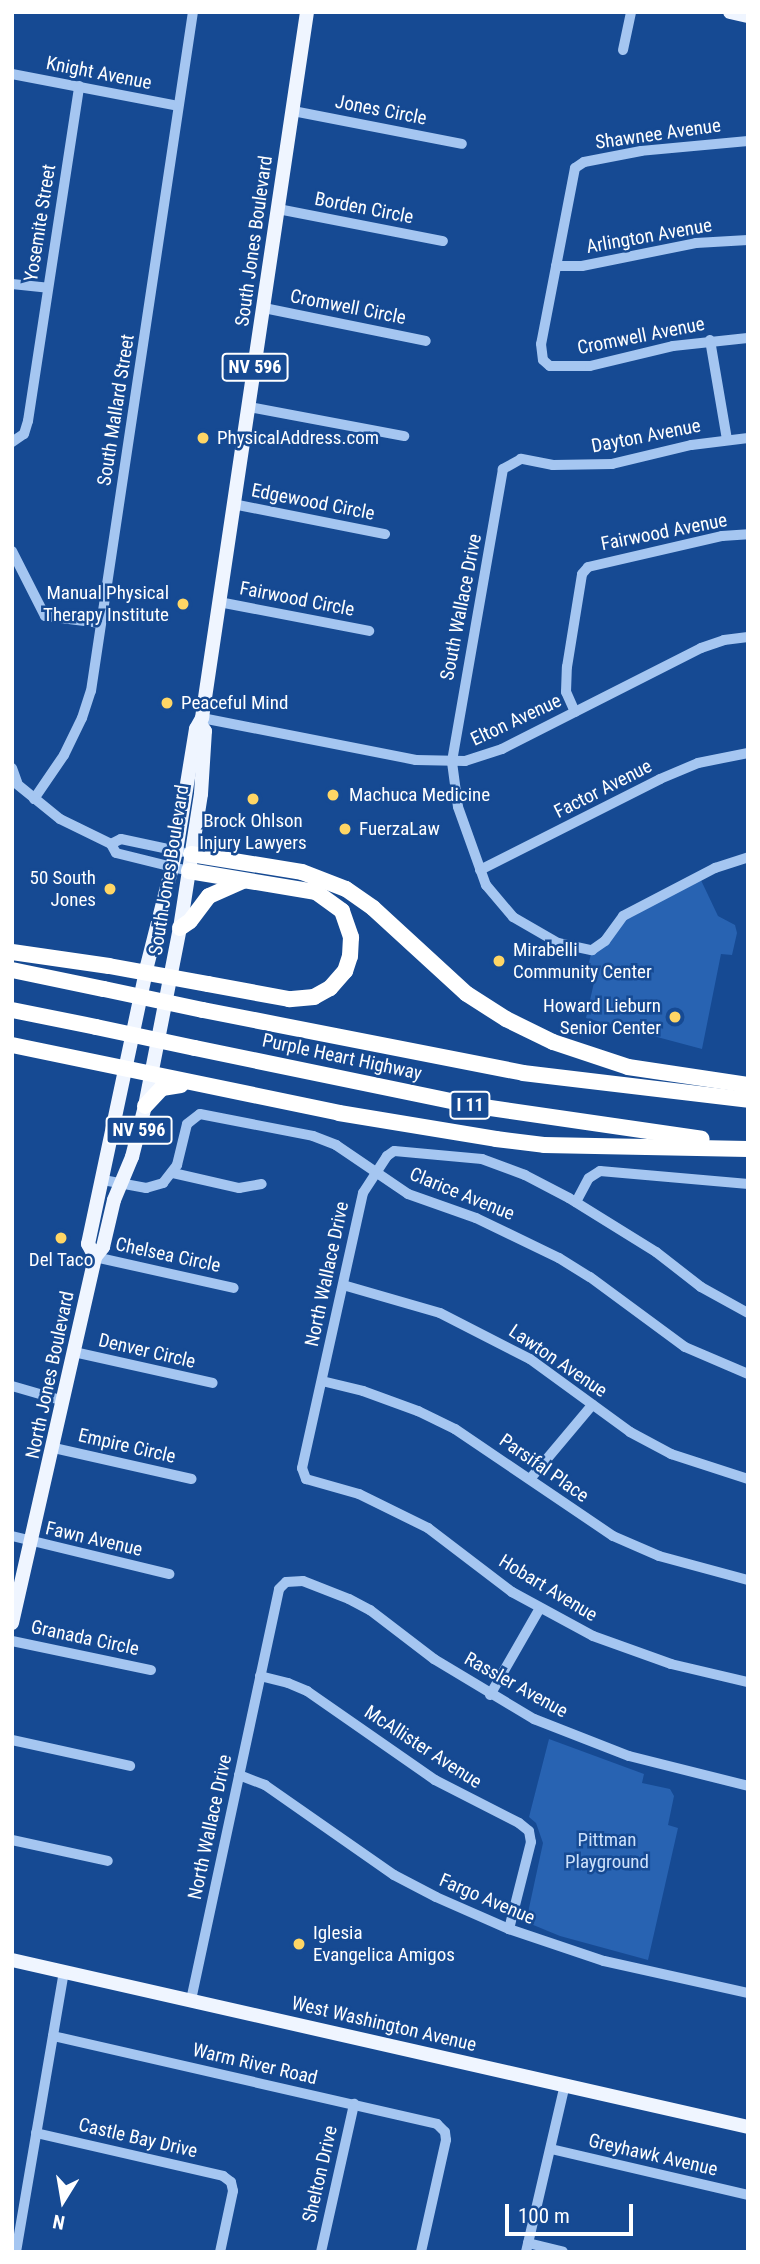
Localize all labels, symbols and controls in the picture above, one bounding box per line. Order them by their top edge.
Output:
street label: Knight Avenue [44,52,154,94]
street label: Jones Circle [333,90,429,130]
street label: Shawnee Avenue [594,114,722,154]
street label: South Jones Boulevard [231,154,277,328]
street label: Yosemite Street [19,163,61,283]
street label: Borden Circle [313,187,415,229]
street label: Arlington Avenue [584,214,714,258]
street label: Cromwell Circle [288,285,408,329]
street label: Cromwell Avenue [575,312,707,360]
street label: South Mallard Street [93,333,139,487]
road number: NV 596 [220,352,290,382]
street label: Dayton Avenue [589,414,703,458]
place label: PhysicalAddress.com [217,427,379,449]
marker: PhysicalAddress.com [195,430,211,446]
street label: Edgewood Circle [249,479,377,525]
street label: Fairwood Avenue [599,509,729,555]
street label: South Wallace Drive [436,532,486,682]
street label: Fairwood Circle [238,577,356,621]
place label: Manual Physical Therapy Institute [43,582,169,626]
marker: Manual Physical Therapy Institute [175,596,191,612]
street label: Elton Avenue [467,689,565,751]
place label: Peaceful Mind [181,692,288,714]
marker: Peaceful Mind [159,695,175,711]
street label: Factor Avenue [550,755,656,823]
street label: South Jones Boulevard [144,783,194,957]
place label: Machuca Medicine [349,784,490,806]
marker: Machuca Medicine [323,785,343,805]
marker: Brock Ohlson Injury Lawyers [245,791,261,807]
place label: Brock Ohlson Injury Lawyers [199,810,307,854]
place label: FuerzaLaw [359,818,440,840]
marker: FuerzaLaw [337,821,353,837]
place label: 50 South Jones [30,867,96,911]
marker: 50 South Jones [102,881,118,897]
place label: Mirabelli Community Center [513,939,652,983]
marker: Mirabelli Community Center [491,953,507,969]
place label: Howard Lieburn Senior Center [543,995,661,1039]
marker: Howard Lieburn Senior Center [667,1009,683,1025]
street label: Purple Heart Highway [260,1029,424,1085]
road number: I 11 [449,1090,491,1120]
road number: NV 596 [104,1115,174,1144]
street label: Clarice Avenue [406,1163,518,1225]
street label: North Wallace Drive [300,1199,354,1349]
marker: Del Taco [53,1230,69,1246]
street label: Chelsea Circle [113,1233,223,1277]
place label: Del Taco [29,1249,93,1271]
street label: North Jones Boulevard [21,1289,79,1461]
street label: Lawton Avenue [504,1320,612,1402]
street label: Denver Circle [96,1329,198,1373]
street label: Empire Circle [76,1424,178,1468]
street label: Parsifal Place [495,1429,593,1507]
street label: Fawn Avenue [43,1517,145,1561]
street label: Hobart Avenue [495,1550,601,1626]
street label: Granada Circle [29,1615,141,1661]
street label: Rassler Avenue [460,1647,572,1723]
street label: McAllister Avenue [360,1701,486,1793]
street label: North Wallace Drive [183,1752,237,1902]
park label: Pittman Playground [565,1829,649,1873]
street label: Fargo Avenue [436,1869,538,1929]
place label: Iglesia Evangelica Amigos [313,1922,455,1966]
marker: Iglesia Evangelica Amigos [291,1936,307,1952]
street label: West Washington Avenue [289,1992,479,2056]
street label: Warm River Road [190,2039,320,2089]
street label: Castle Bay Drive [76,2113,200,2163]
street label: Shelton Drive [298,2123,342,2225]
street label: Greyhawk Avenue [586,2129,720,2181]
north arrow [28,2166,98,2236]
scale bar [508,2190,636,2234]
text: 100 m [518,2204,570,2228]
text: N [51,2210,67,2235]

